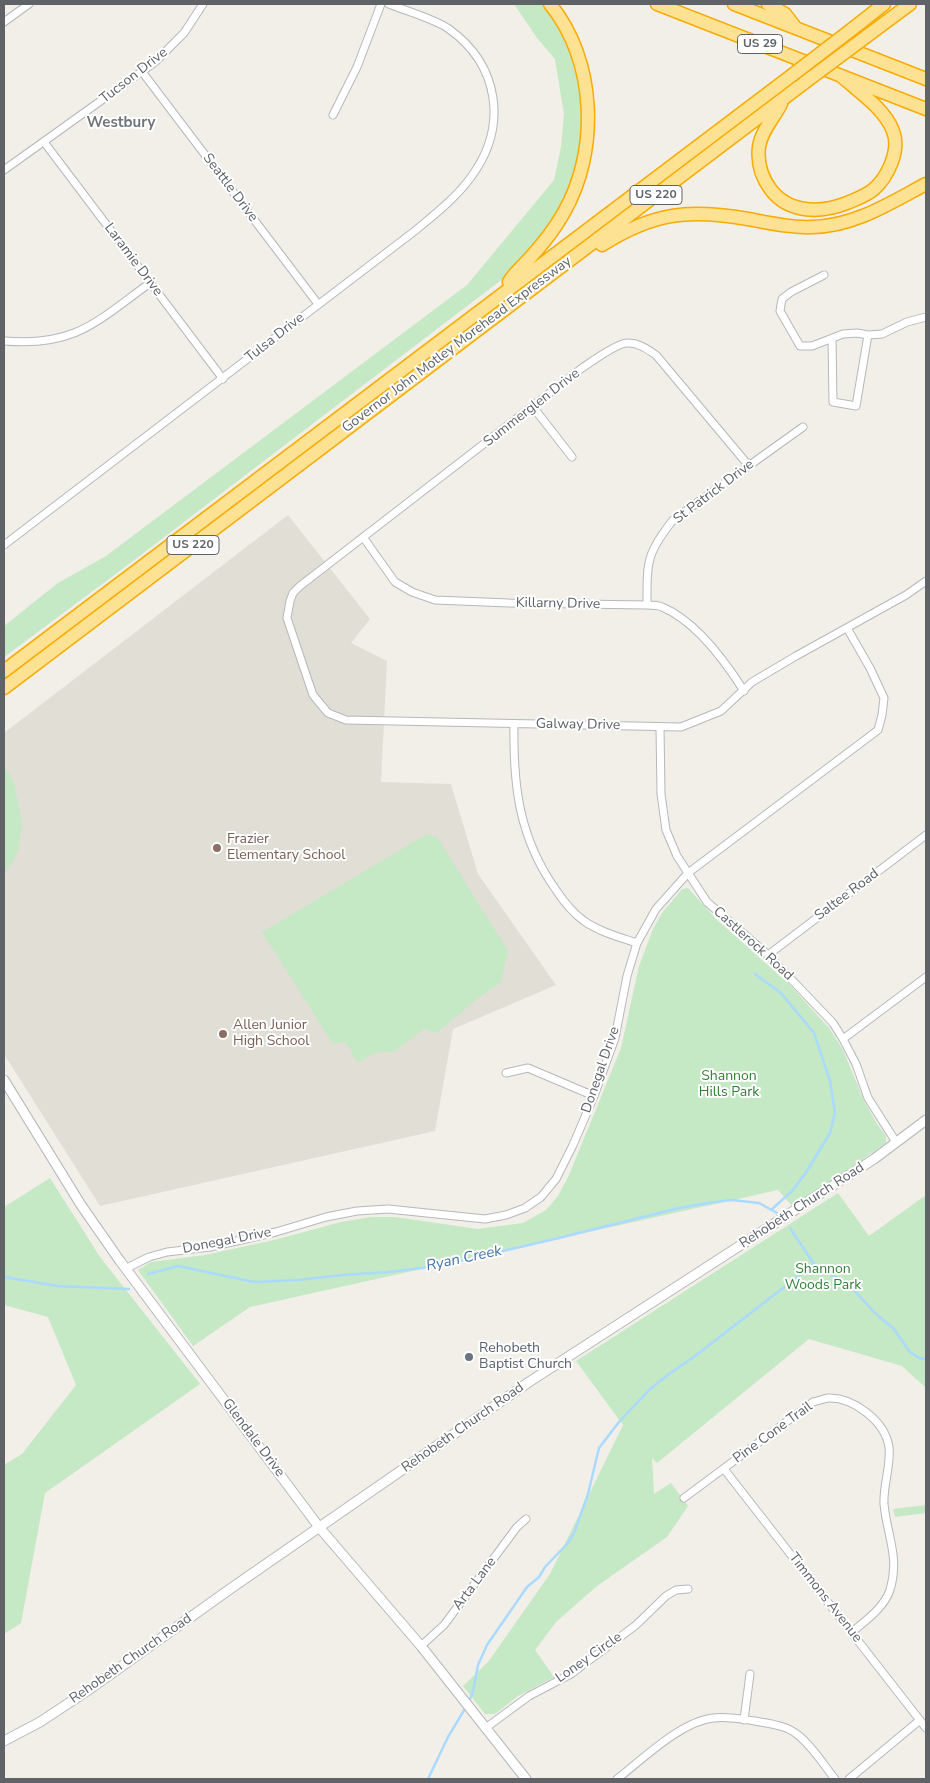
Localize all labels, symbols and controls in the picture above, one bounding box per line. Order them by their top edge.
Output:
road number: US 29 [738,34,782,54]
street label: Tucson Drive [97,44,171,108]
district label: Westbury [87,114,155,132]
street label: Seattle Drive [199,150,261,226]
road number: US 220 [630,186,682,204]
street label: Laramie Drive [100,220,166,300]
street label: Governor John Motley Morehead Expressway [339,253,575,437]
street label: Tulsa Drive [242,310,308,366]
street label: Summerglen Drive [481,365,583,451]
street label: St Patrick Drive [670,456,758,528]
road number: US 220 [167,536,219,554]
street label: Killarny Drive [516,595,600,613]
street label: Galway Drive [536,716,620,734]
place label: Frazier Elementary School [227,832,345,864]
marker: Frazier Elementary School [211,842,223,854]
street label: Saltee Road [812,865,882,925]
street label: Castlerock Road [709,904,797,984]
place label: Allen Junior High School [233,1018,309,1050]
street label: Donegal Drive [578,1025,624,1115]
marker: Allen Junior High School [217,1028,229,1040]
park label: Shannon Hills Park [699,1069,759,1102]
street label: Rehobeth Church Road [737,1159,867,1253]
street label: Donegal Drive [181,1224,273,1258]
water label: Ryan Creek [425,1242,503,1276]
park label: Shannon Woods Park [785,1262,861,1294]
place label: Rehobeth Baptist Church [479,1341,572,1374]
marker: Rehobeth Baptist Church [463,1351,475,1363]
street label: Rehobeth Church Road [399,1379,527,1477]
street label: Glendale Drive [218,1396,288,1480]
street label: Pine Cone Trail [730,1399,816,1467]
street label: Timmons Avenue [785,1550,865,1646]
street label: Arta Lane [450,1554,500,1614]
street label: Rehobeth Church Road [67,1610,195,1708]
street label: Loney Circle [553,1629,625,1687]

